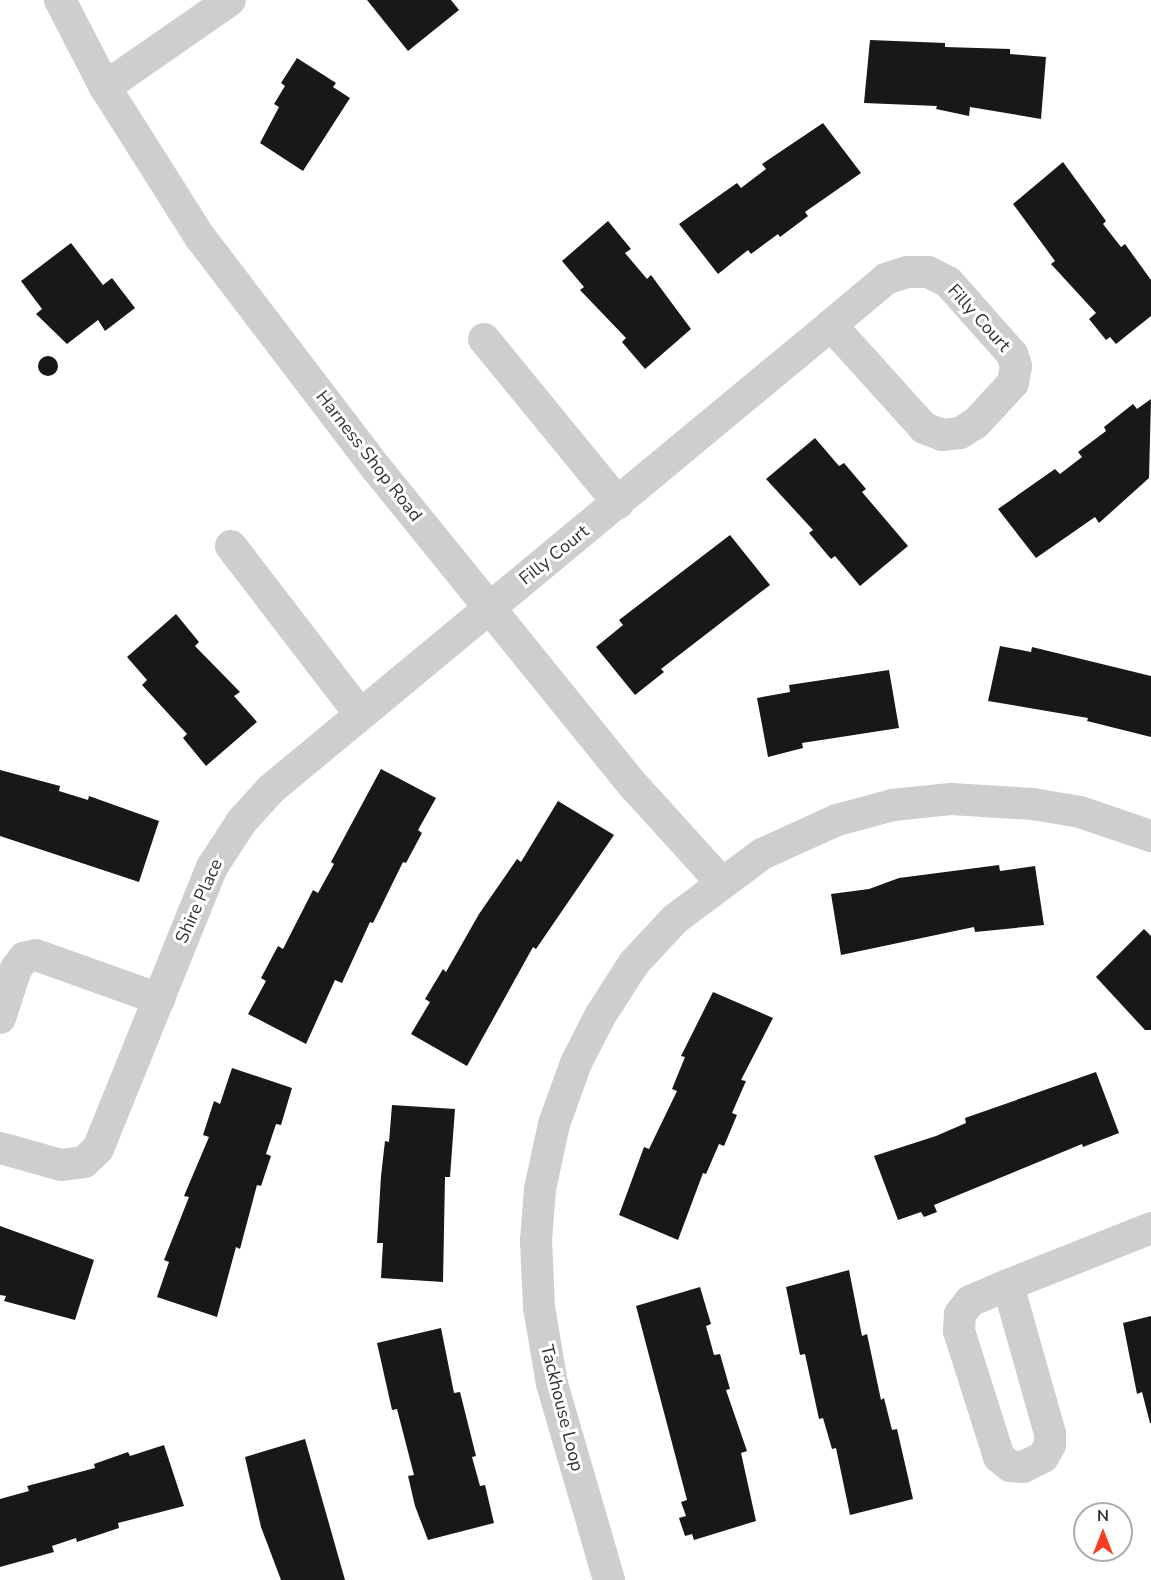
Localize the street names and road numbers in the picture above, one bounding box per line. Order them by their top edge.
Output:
street label: Filly Court [943,280,1015,356]
street label: Harness Shop Road [311,386,427,526]
street label: Filly Court [515,520,593,590]
street label: Shire Place [171,856,227,946]
street label: Tackhouse Loop [536,1342,588,1474]

